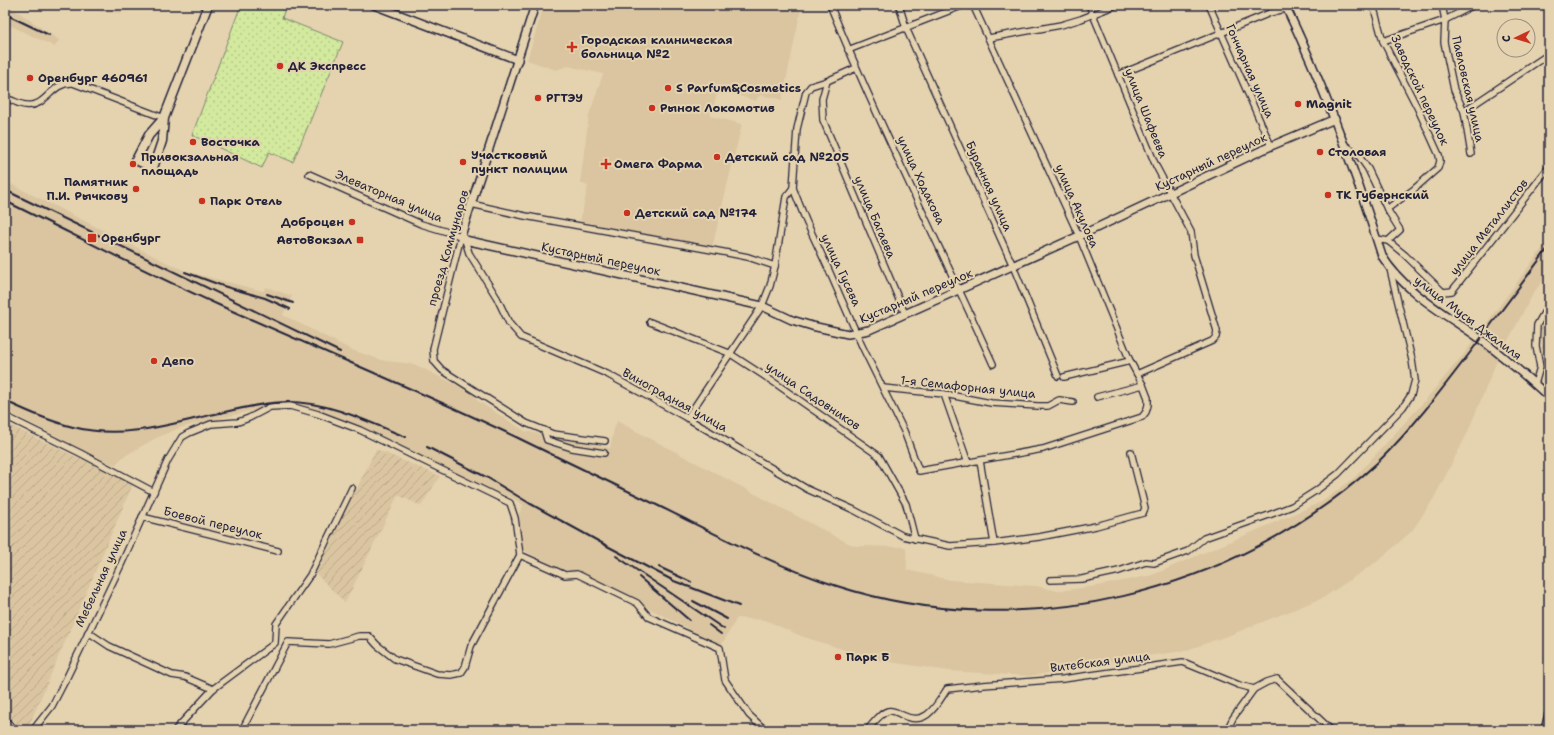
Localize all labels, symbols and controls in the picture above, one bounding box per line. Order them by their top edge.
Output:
north arrow [1496,18,1536,58]
street label: Гончарная улица [1222,22,1278,121]
place label: Городская клиническая больница №2 [581,32,733,62]
street label: Заводской переулок [1387,32,1453,149]
street label: Павловская улица [1448,34,1488,144]
text: С [1499,35,1514,43]
marker: Городская клиническая больница №2 [566,41,578,53]
place label: ДК Экспресс [288,58,366,74]
marker: ДК Экспресс [275,61,285,71]
street label: улица Шафеева [1121,66,1172,161]
place label: Оренбург 460961 [38,70,148,86]
marker: Оренбург 460961 [25,73,35,83]
place label: S Parfum&Cosmetics [676,80,801,96]
marker: S Parfum&Cosmetics [663,83,673,93]
place label: РГТЭУ [546,90,583,106]
marker: РГТЭУ [533,93,543,103]
place label: Magnit [1306,96,1352,112]
marker: Magnit [1293,99,1303,109]
place label: Рынок Локомотив [660,100,775,116]
marker: Рынок Локомотив [647,103,657,113]
street label: Кустарный переулок [1153,129,1270,195]
street label: улица Ходакова [893,133,949,228]
place label: Восточка [201,134,261,150]
marker: Восточка [188,137,198,147]
street label: Буранная улица [962,138,1016,234]
place label: Столовая [1328,144,1386,160]
place label: Участковый пункт полиции [471,147,568,177]
marker: Столовая [1315,147,1325,157]
place label: Привокзальная площадь [141,149,239,179]
place label: Детский сад №205 [725,149,849,165]
marker: Детский сад №205 [712,152,722,162]
place label: Омега Фарма [614,156,703,172]
marker: Участковый пункт полиции [458,157,468,167]
marker: Привокзальная площадь [128,159,138,169]
marker: Омега Фарма [601,159,611,169]
street label: улица Акулова [1051,162,1103,251]
street label: Элеваторная улица [333,166,446,226]
street label: улица Багаева [850,173,900,261]
place label: Памятник П.И. Рычкову [47,174,128,204]
street label: улица Металлистов [1446,176,1532,278]
marker: Памятник П.И. Рычкову [131,184,141,194]
place label: ТК Губернский [1336,187,1429,203]
street label: проезд Коммунаров [424,188,472,308]
marker: ТК Губернский [1323,190,1333,200]
place label: Парк Отель [210,193,282,209]
marker: Парк Отель [197,196,207,206]
place label: Детский сад №174 [635,205,757,221]
marker: Детский сад №174 [622,208,632,218]
place label: Доброцен [281,214,344,230]
marker: Доброцен [347,217,357,227]
place label: Оренбург [101,230,161,246]
street label: улица Гусева [817,231,865,309]
marker: Оренбург [86,232,98,244]
place label: АвтоВокзал [276,232,353,248]
marker: АвтоВокзал [355,235,365,245]
street label: Кустарный переулок [540,239,663,280]
street label: Кустарный переулок [857,265,976,327]
street label: улица Мусы Джалиля [1411,272,1525,364]
place label: Депо [162,353,194,369]
marker: Депо [149,356,159,366]
street label: улица Садовников [763,358,863,434]
street label: Виноградная улица [620,364,731,436]
street label: 1-я Семафорная улица [900,372,1037,402]
street label: Боевой переулок [162,503,265,543]
street label: Мебельная улица [71,526,131,630]
street label: Витебская улица [1049,648,1151,676]
place label: Парк Б [846,649,889,665]
marker: Парк Б [833,652,843,662]

